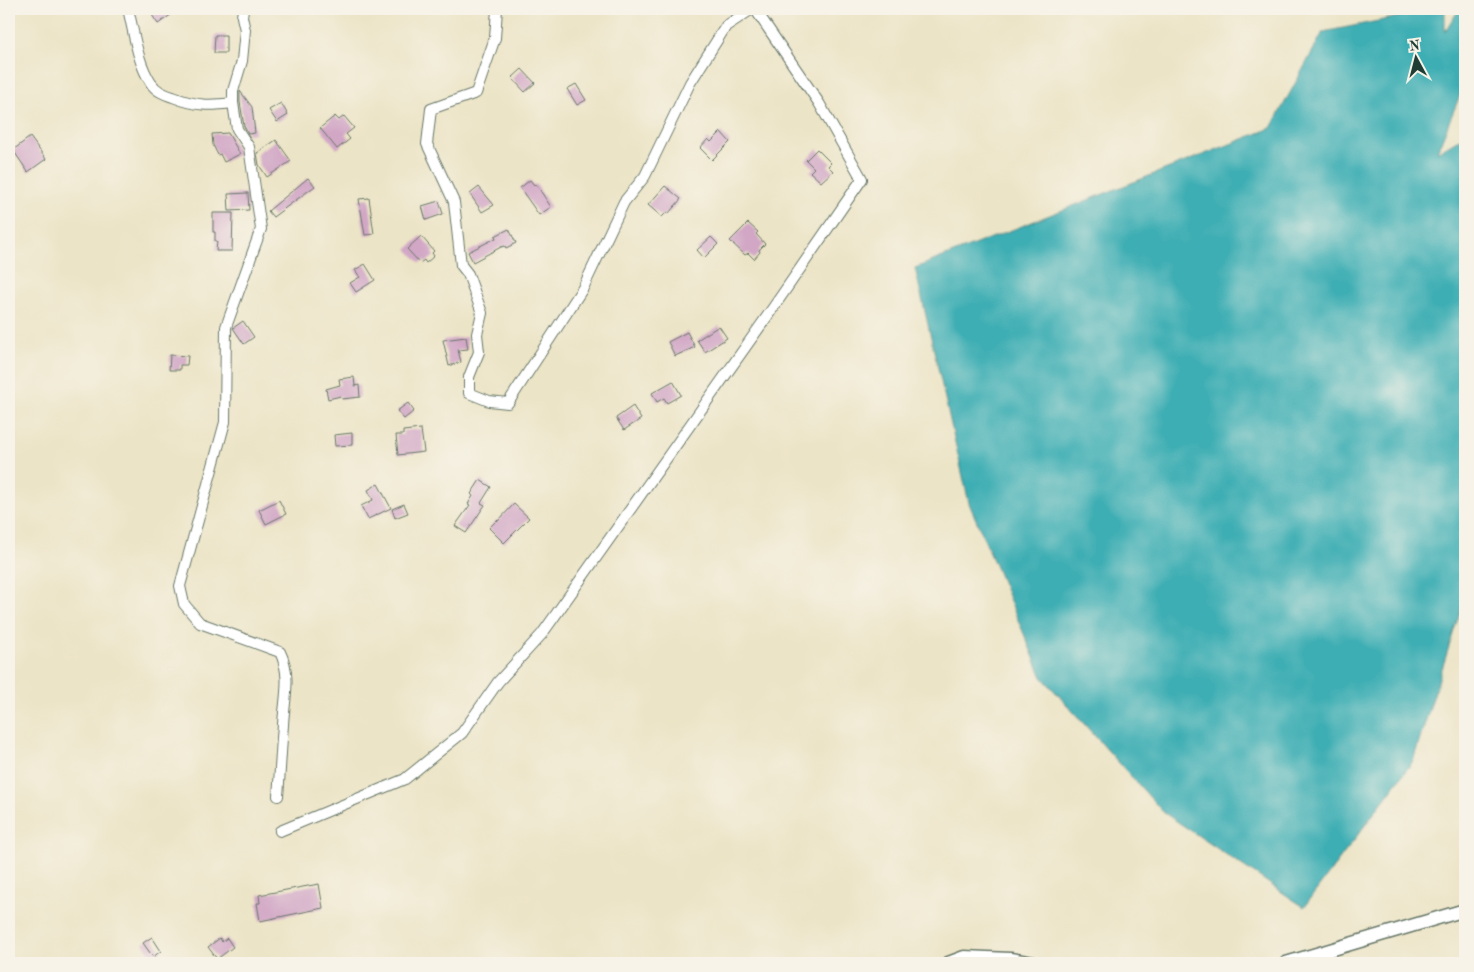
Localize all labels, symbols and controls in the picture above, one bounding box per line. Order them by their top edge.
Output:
north arrow [1392,32,1442,82]
text: N [1408,38,1421,54]

